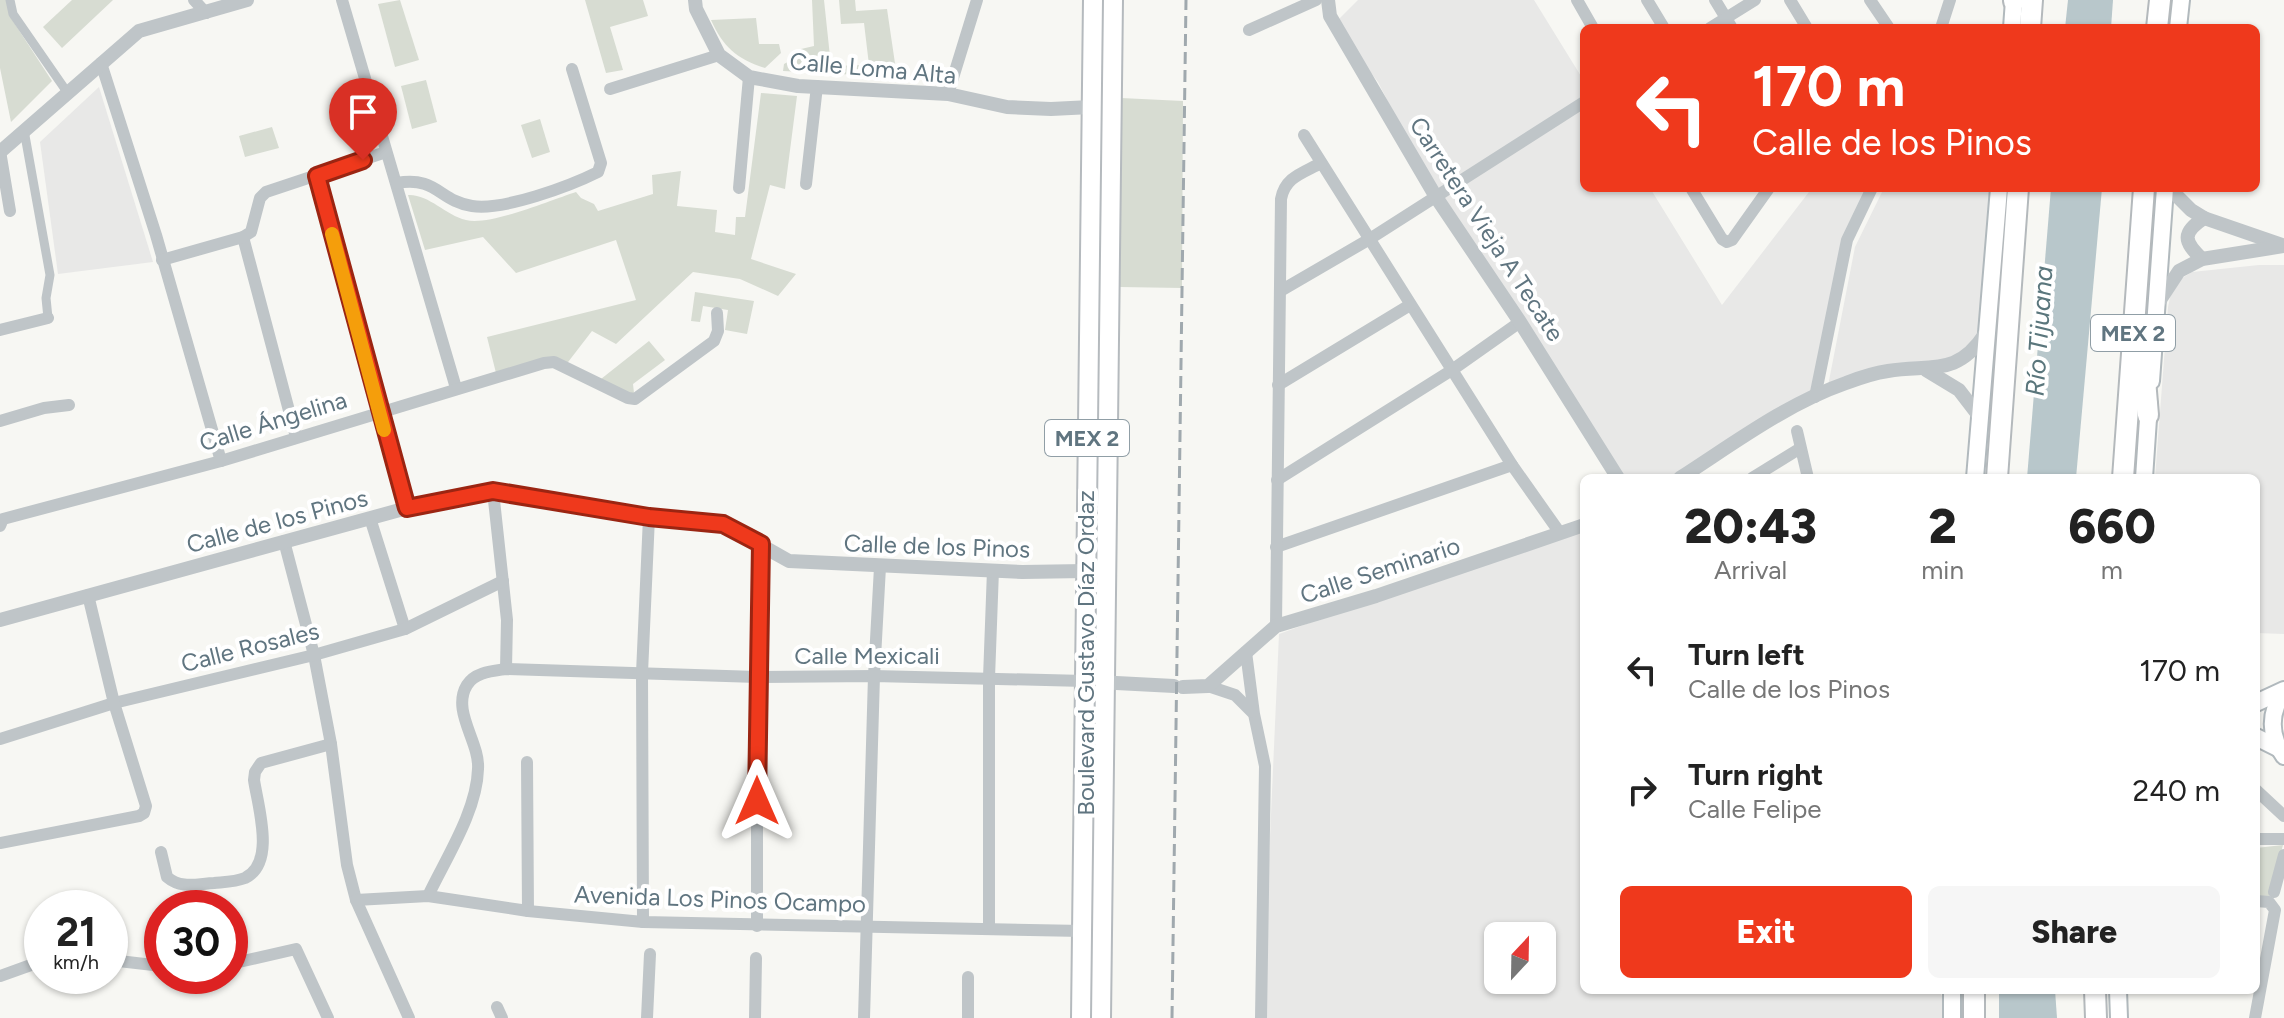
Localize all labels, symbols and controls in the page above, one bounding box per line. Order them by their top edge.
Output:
street label: Calle Loma Alta [789,46,957,90]
text: 170 m [1752,53,1905,120]
icon: left [1620,56,1724,160]
pin [329,78,397,160]
icon: arrive [341,90,385,134]
street label: Carretera Vieja A Tecate [1404,111,1570,347]
text: Calle de los Pinos [1752,121,2032,164]
water label: Río Tijuana [2018,265,2060,397]
road number: MEX 2 [2091,315,2175,351]
street label: Calle Ángelina [196,385,350,457]
road number: MEX 2 [1045,420,1129,456]
street label: Calle de los Pinos [183,483,371,559]
street label: Boulevard Gustavo Díaz Ordaz [1071,490,1100,816]
text: 20:43 [1684,497,1817,555]
text: 2 [1928,497,1957,555]
text: 660 [2068,497,2156,555]
street label: Calle de los Pinos [843,528,1031,564]
street label: Calle Seminario [1296,531,1464,609]
text: Arrival [1714,554,1787,586]
text: min [1921,554,1964,586]
text: m [2101,554,2123,586]
street label: Calle Rosales [178,616,322,678]
text: Turn left [1688,636,1805,673]
street label: Calle Mexicali [794,641,940,670]
icon: left [1620,648,1664,692]
text: 170 m [2139,652,2220,689]
text: Calle de los Pinos [1688,673,1890,705]
text: Turn right [1688,756,1823,793]
position arrow [715,759,799,843]
icon: right [1620,768,1664,812]
text: 240 m [2132,772,2220,809]
text: Calle Felipe [1688,793,1822,825]
street label: Avenida Los Pinos Ocampo [573,879,867,919]
button: Exit [1620,886,1912,978]
button: Share [1928,886,2220,978]
speed limit sign: 30 [144,890,248,994]
text: 21 [56,908,96,956]
north arrow [1484,922,1556,994]
map controls [1484,922,1556,994]
text: km/h [53,950,99,974]

